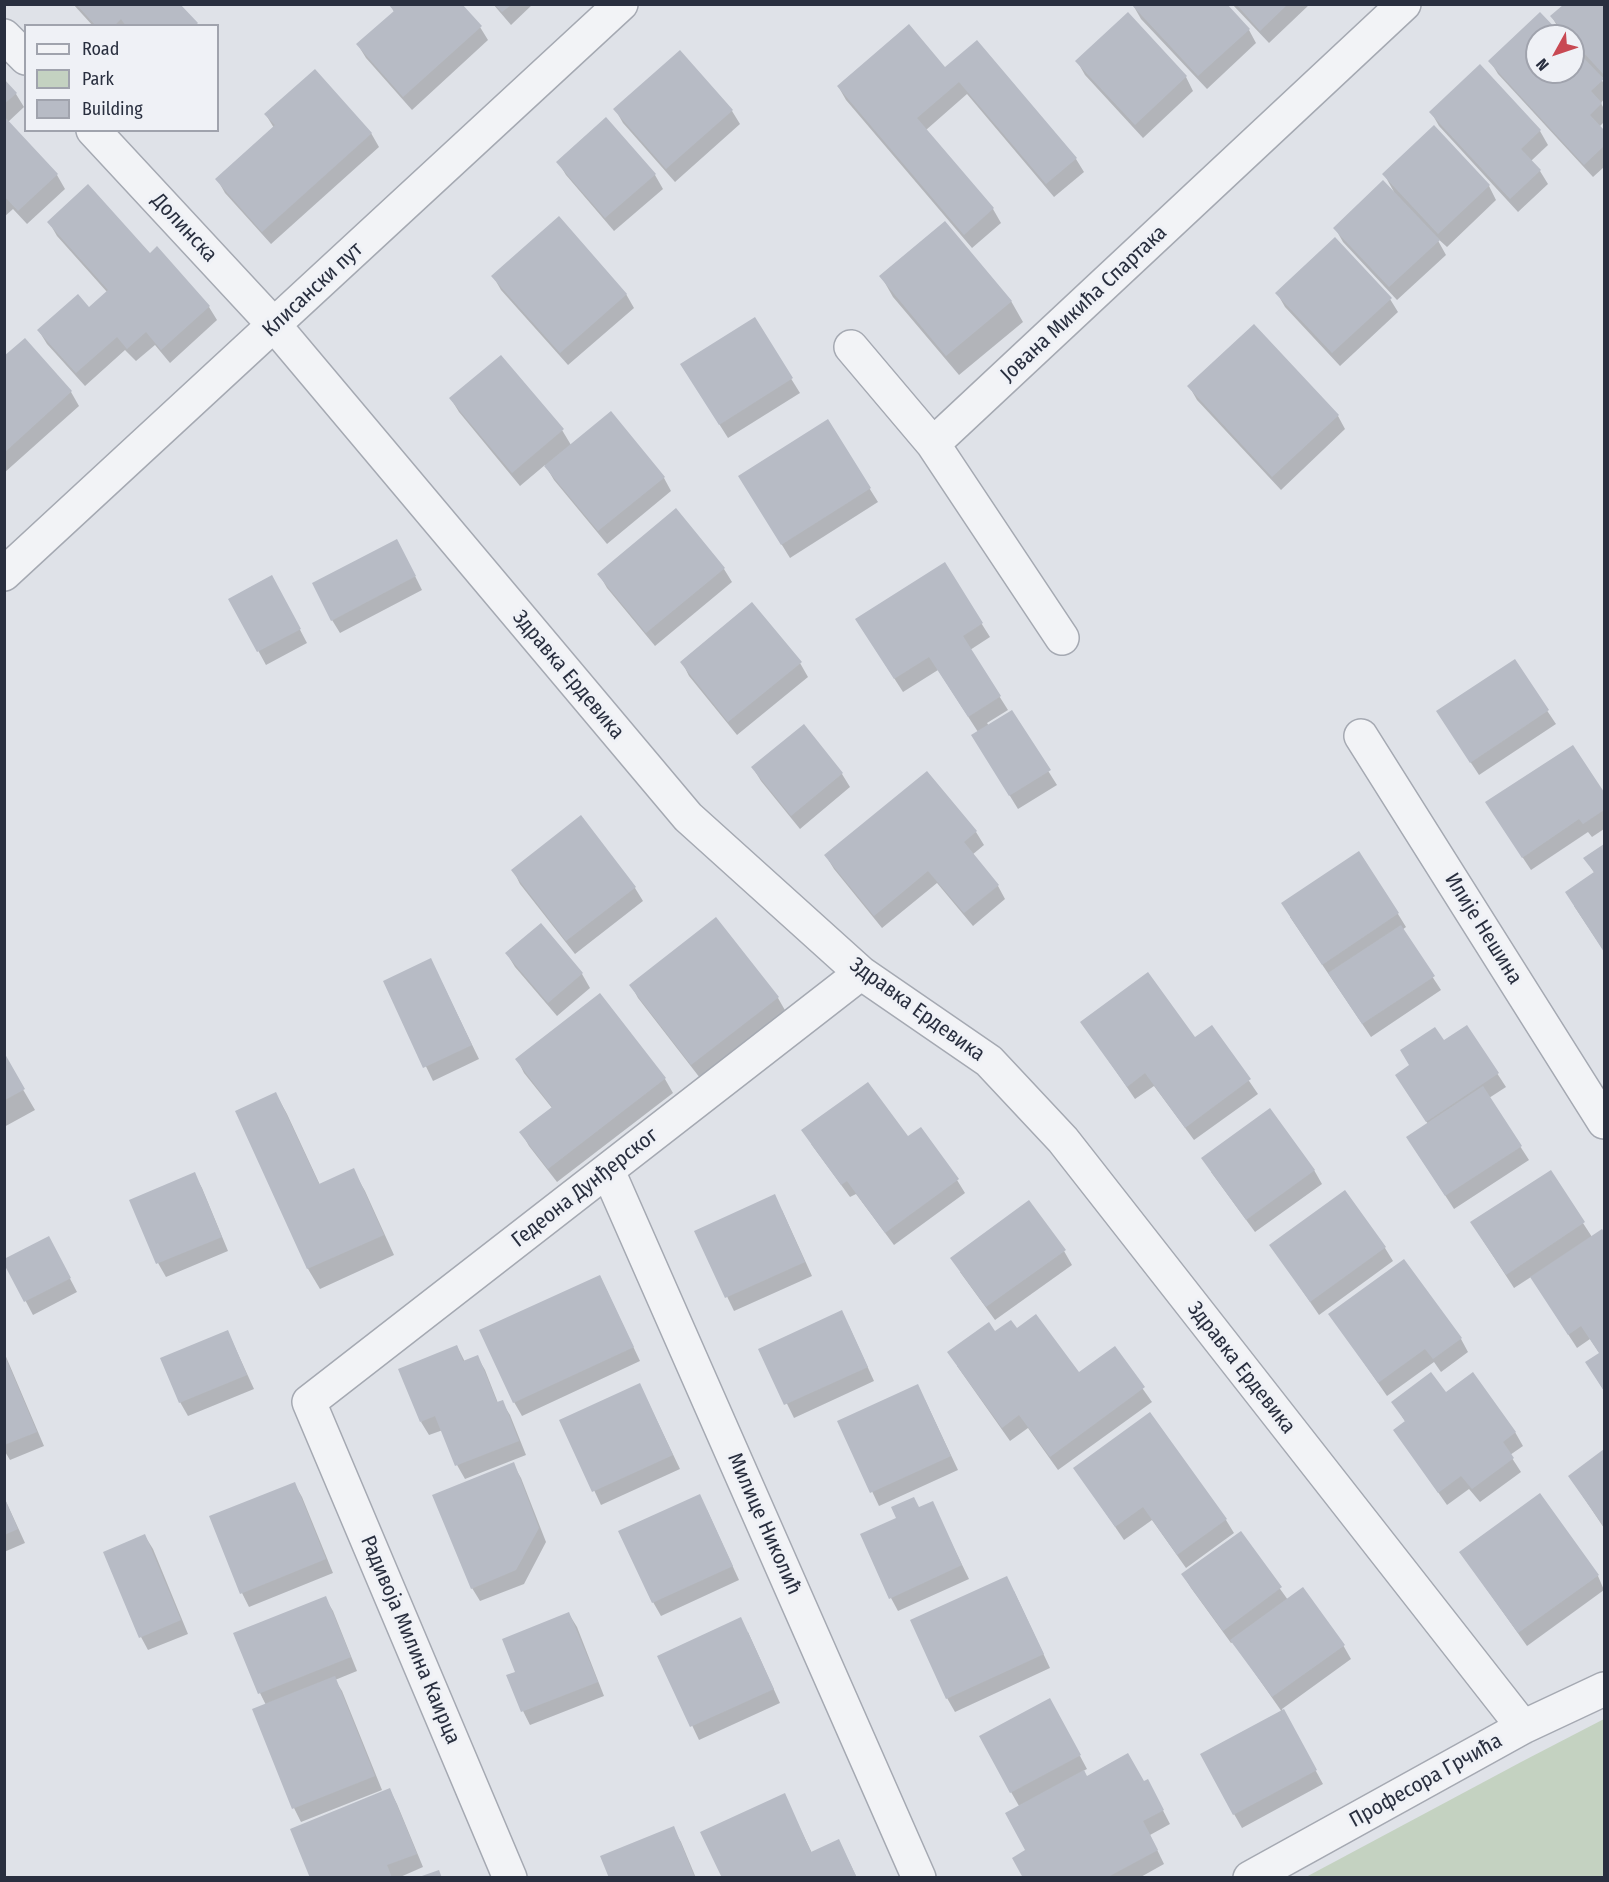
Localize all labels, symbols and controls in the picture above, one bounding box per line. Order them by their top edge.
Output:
legend [24,24,219,132]
north arrow [1525,24,1585,84]
text: Road [82,38,119,60]
text: N [1532,55,1553,74]
text: Park [82,68,114,90]
text: Building [82,98,143,120]
street label: Долинска [146,188,222,268]
street label: Јована Микића Спартака [996,220,1172,388]
street label: Клисански пут [258,237,368,343]
street label: Здравка Ердевика [507,605,629,745]
street label: Илије Нешина [1439,869,1527,989]
street label: Здравка Ердевика [845,953,989,1067]
street label: Гедеона Дунђерског [507,1123,663,1253]
street label: Здравка Ердевика [1182,1297,1300,1439]
street label: Милице Николић [722,1449,806,1599]
street label: Радивоја Милина Каирца [355,1532,465,1748]
street label: Професора Грчића [1345,1729,1507,1833]

